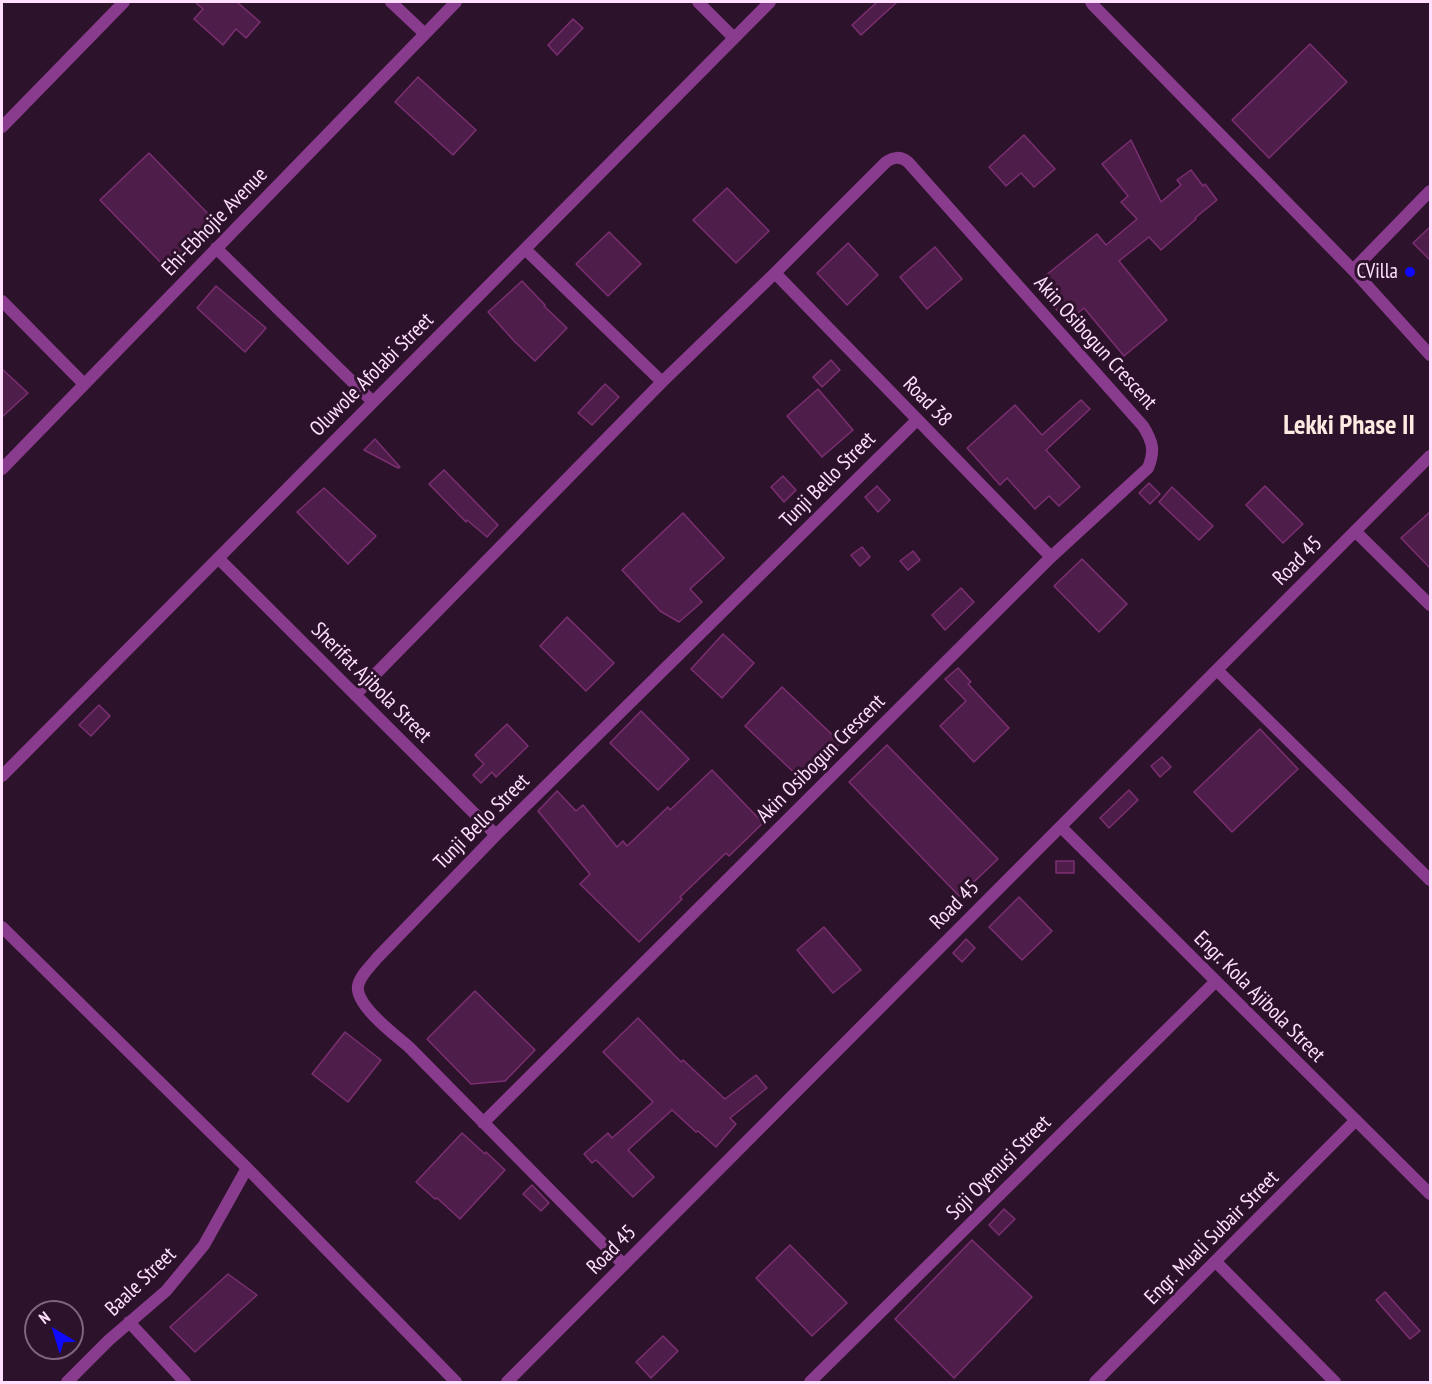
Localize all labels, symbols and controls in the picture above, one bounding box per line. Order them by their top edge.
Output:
street label: Ehi-Ebhojie Avenue [157,163,273,281]
place label: CVilla [1356,259,1398,285]
marker: CVilla [1403,265,1417,279]
street label: Akin Osibogun Crescent [1028,271,1162,415]
street label: Oluwole Afolabi Street [305,308,439,442]
street label: Road 38 [897,372,957,432]
district label: Lekki Phase II [1283,410,1415,442]
street label: Tunji Bello Street [775,427,881,533]
street label: Road 45 [1268,531,1328,591]
street label: Sherifat Ajibola Street [306,618,436,748]
street label: Akin Osibogun Crescent [752,690,890,828]
street label: Tunji Bello Street [429,769,535,875]
street label: Road 45 [925,875,985,935]
street label: Engr. Kola Ajibola Street [1188,926,1330,1068]
street label: Soji Oyenusi Street [942,1111,1056,1225]
street label: Engr. Muali Subair Street [1140,1166,1284,1310]
street label: Road 45 [582,1220,642,1280]
street label: Baale Street [101,1242,181,1322]
north arrow [24,1300,84,1360]
text: N [35,1307,54,1328]

